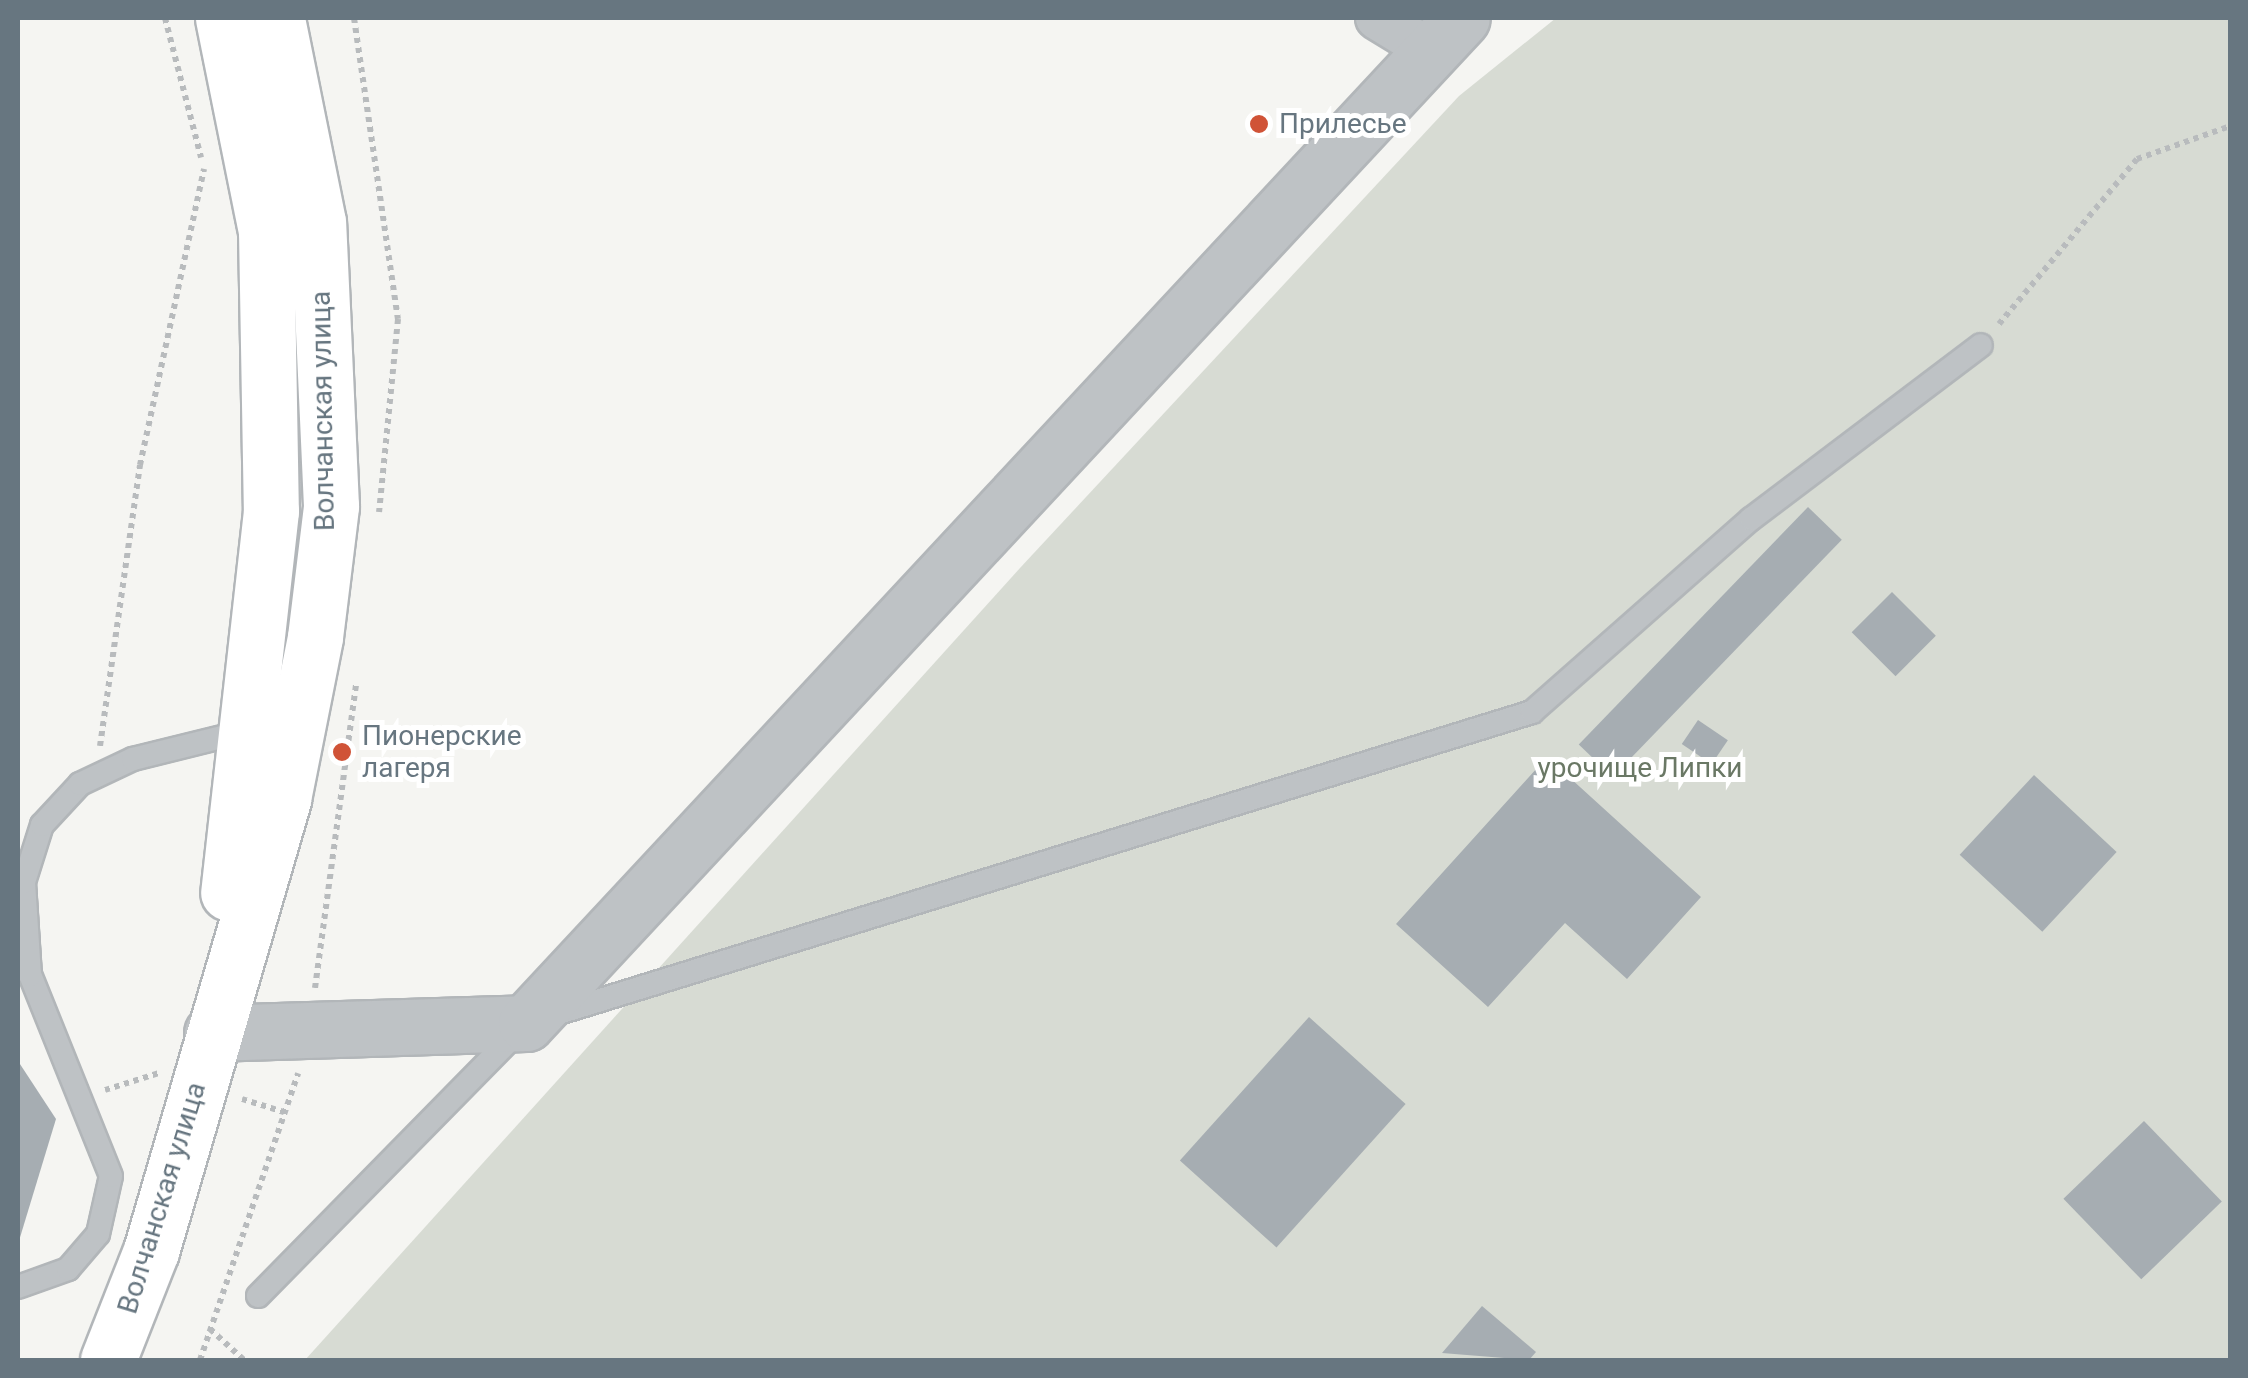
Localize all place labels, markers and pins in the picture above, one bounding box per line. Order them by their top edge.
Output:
place label: Прилесье [1279,107,1407,141]
marker: Прилесье [1248,113,1270,135]
place label: Пионерские лагеря [362,719,522,785]
marker: Пионерские лагеря [331,741,353,763]

